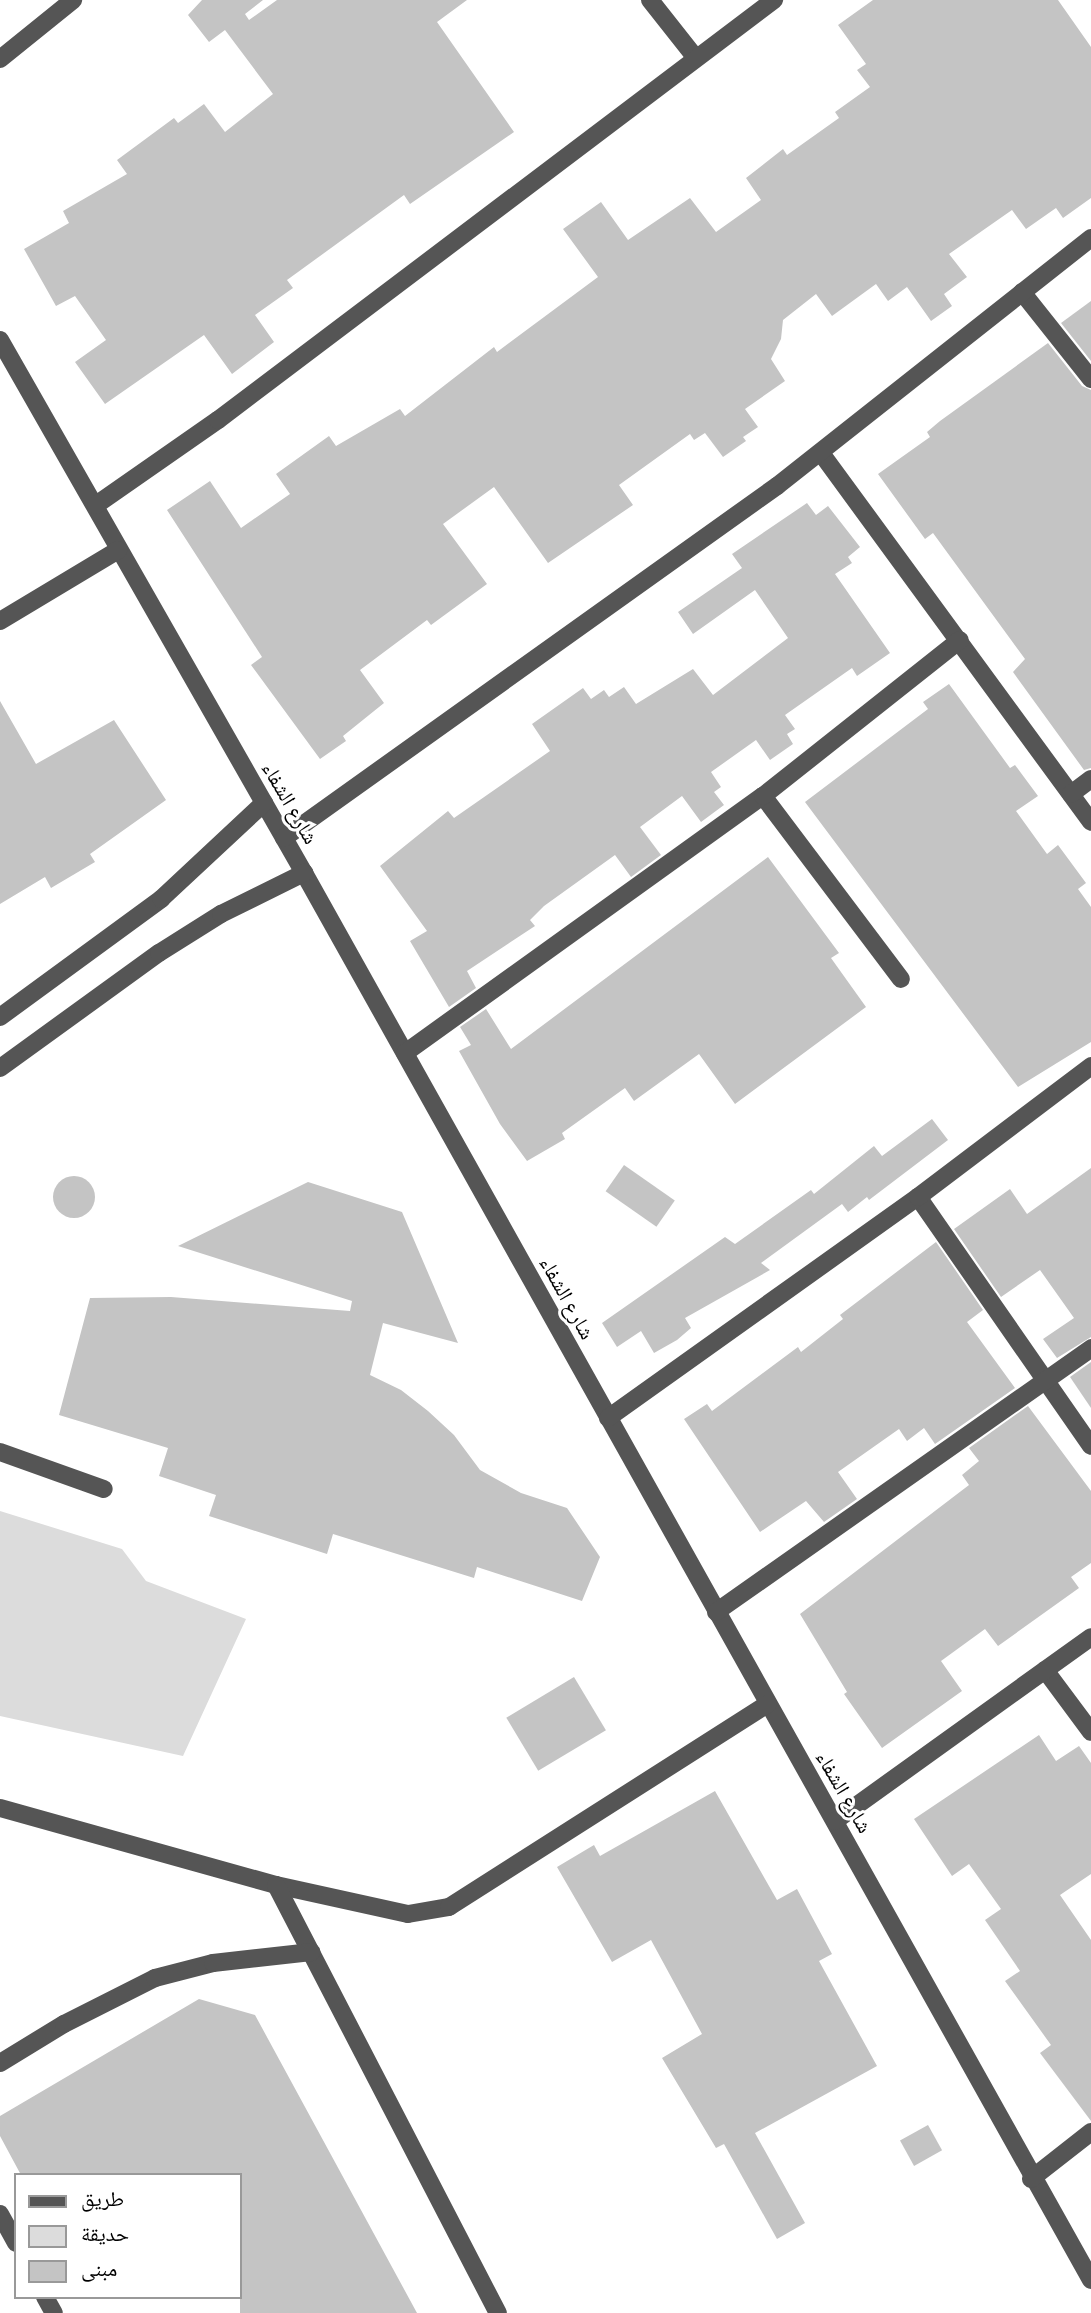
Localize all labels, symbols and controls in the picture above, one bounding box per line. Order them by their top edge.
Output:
street label: شارع الشفاء [256,757,324,849]
street label: شارع الشفاء [534,1252,600,1344]
street label: شارع الشفاء [810,1746,878,1838]
legend [14,2173,242,2299]
text: طريق [81,2184,124,2213]
text: حديقة [81,2219,129,2248]
text: مبنى [81,2254,117,2283]

